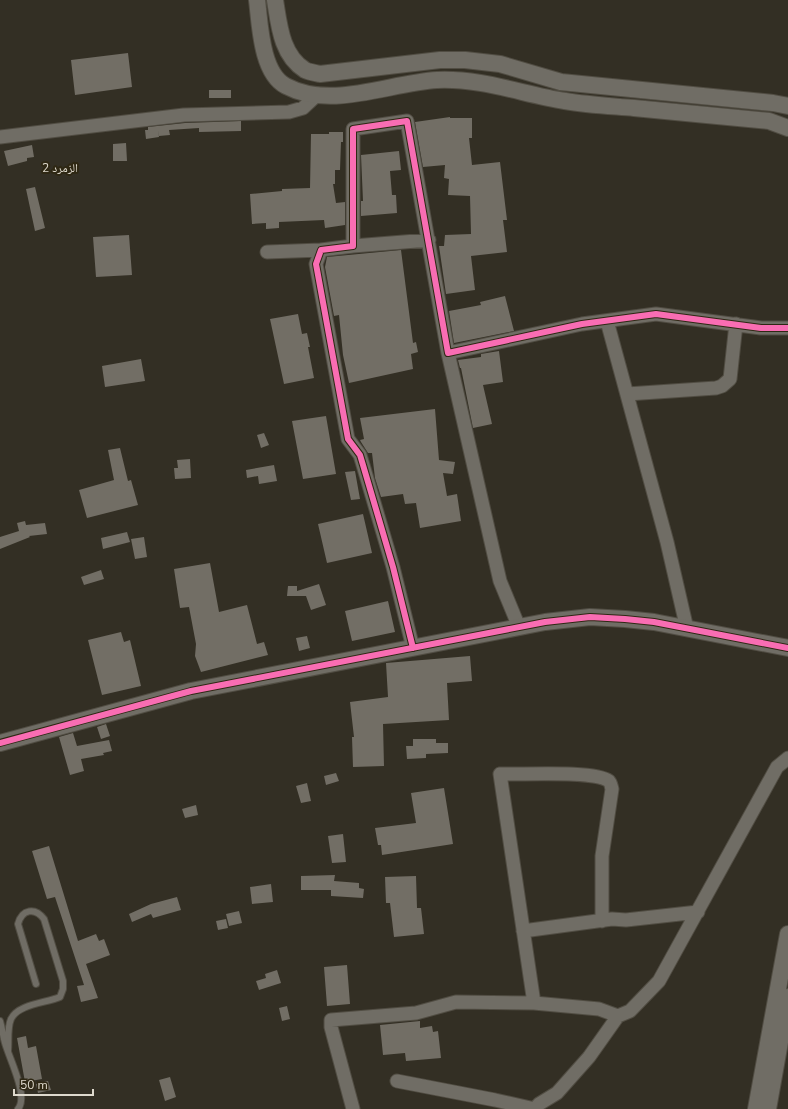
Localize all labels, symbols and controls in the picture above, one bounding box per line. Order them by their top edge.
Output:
district label: الزمرد 2 [42,160,78,176]
scale bar [14,1071,93,1097]
text: 50 m [20,1077,48,1093]

